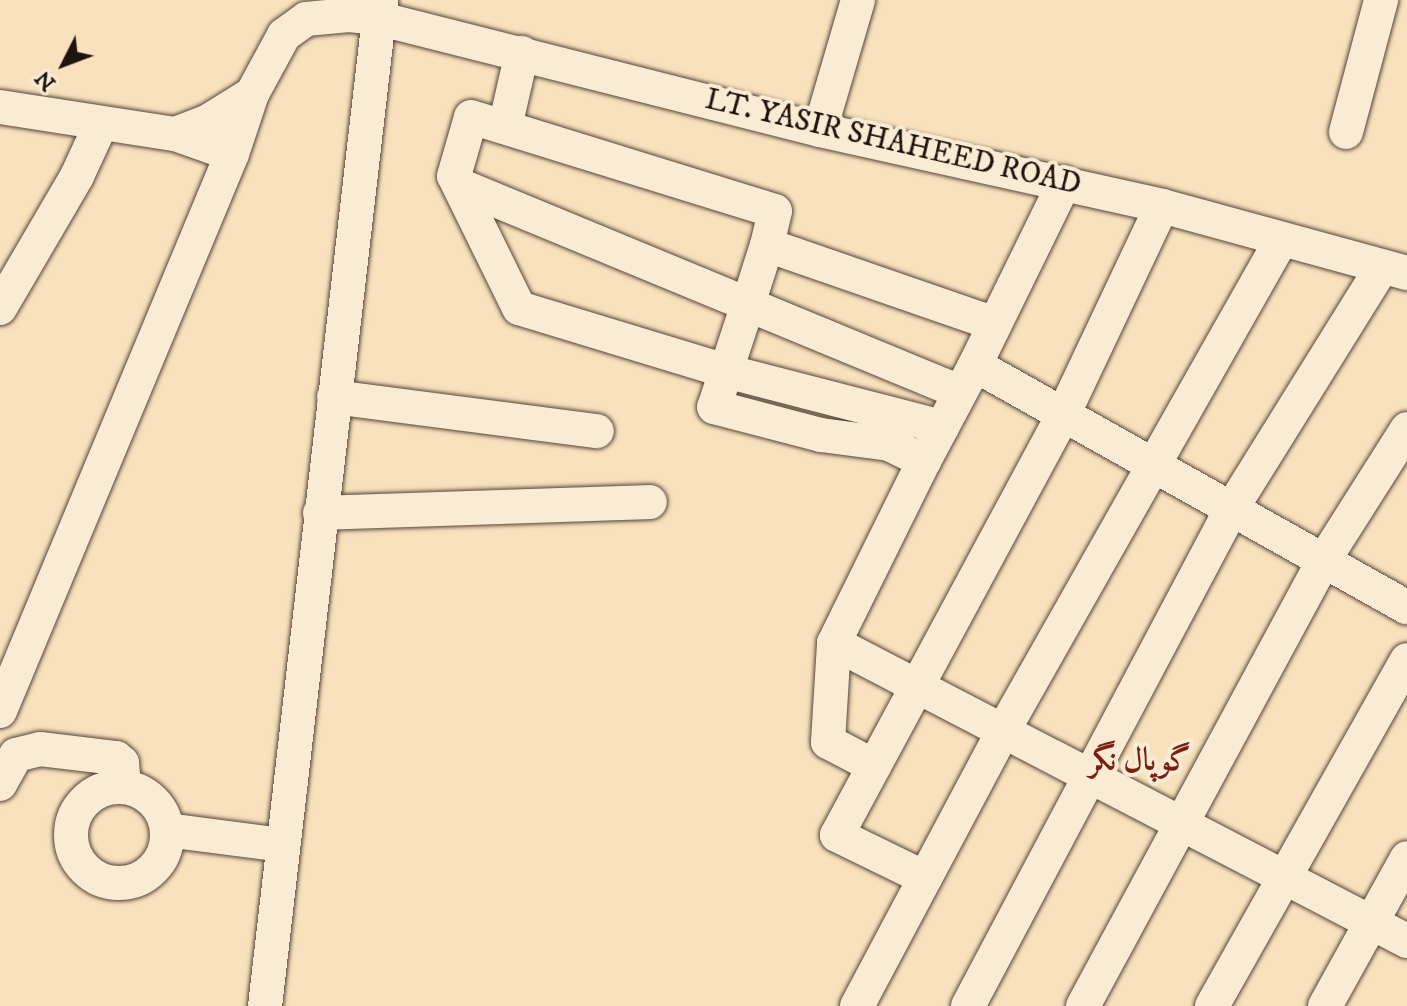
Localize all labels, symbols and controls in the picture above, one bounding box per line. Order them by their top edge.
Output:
north arrow [24,24,104,104]
text: N [30,65,62,96]
street label: LT. YASIR SHAHEED ROAD [702,82,1084,204]
district label: گوپال نگر [1089,742,1191,780]

